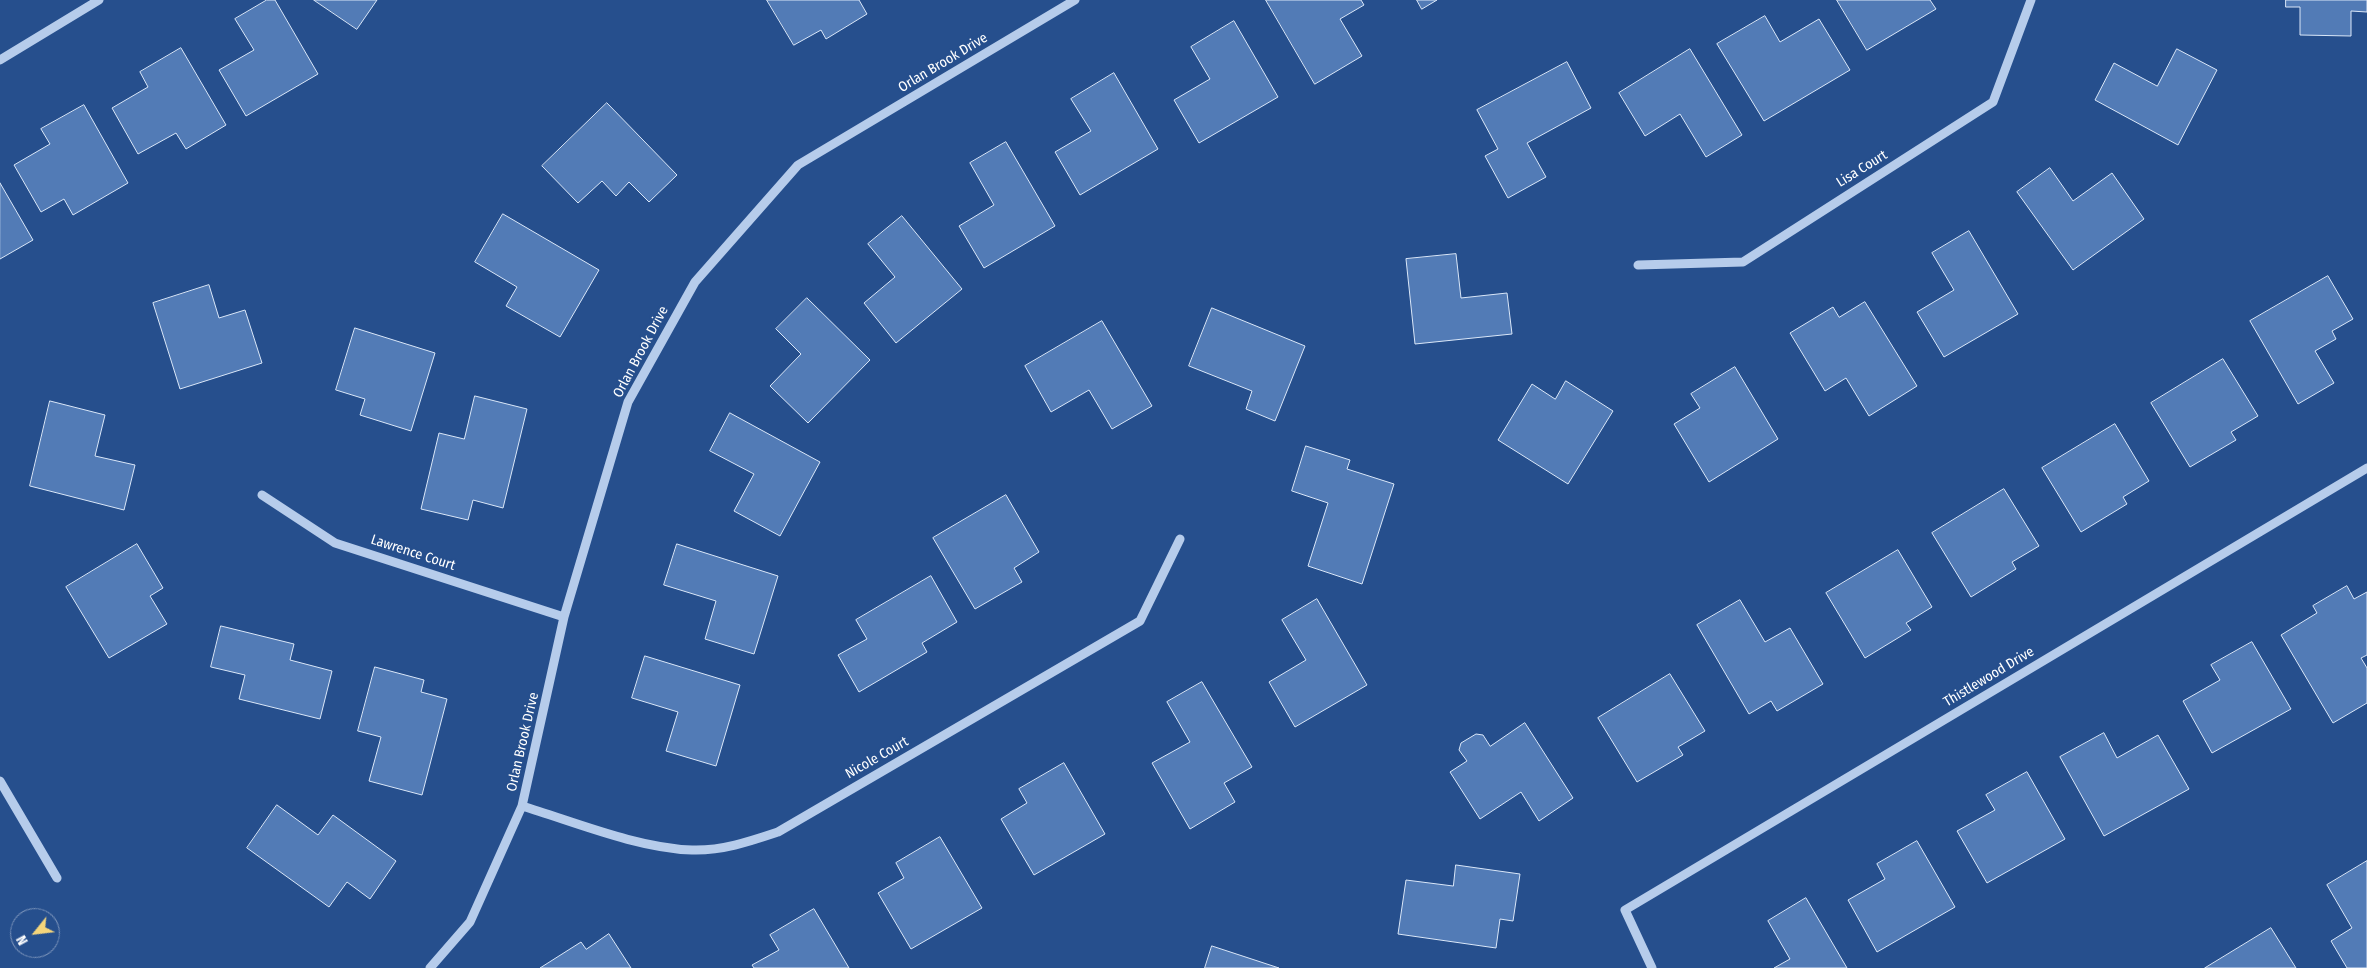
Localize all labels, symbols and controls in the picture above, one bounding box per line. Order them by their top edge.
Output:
street label: Orlan Brook Drive [895,30,991,96]
street label: Lisa Court [1833,147,1891,191]
street label: Orlan Brook Drive [610,303,672,401]
street label: Lawrence Court [369,531,457,575]
street label: Thistlewood Drive [1941,643,2037,711]
street label: Orlan Brook Drive [503,691,543,793]
street label: Nicole Court [843,733,911,783]
north arrow [10,908,60,958]
text: N [13,932,32,948]

